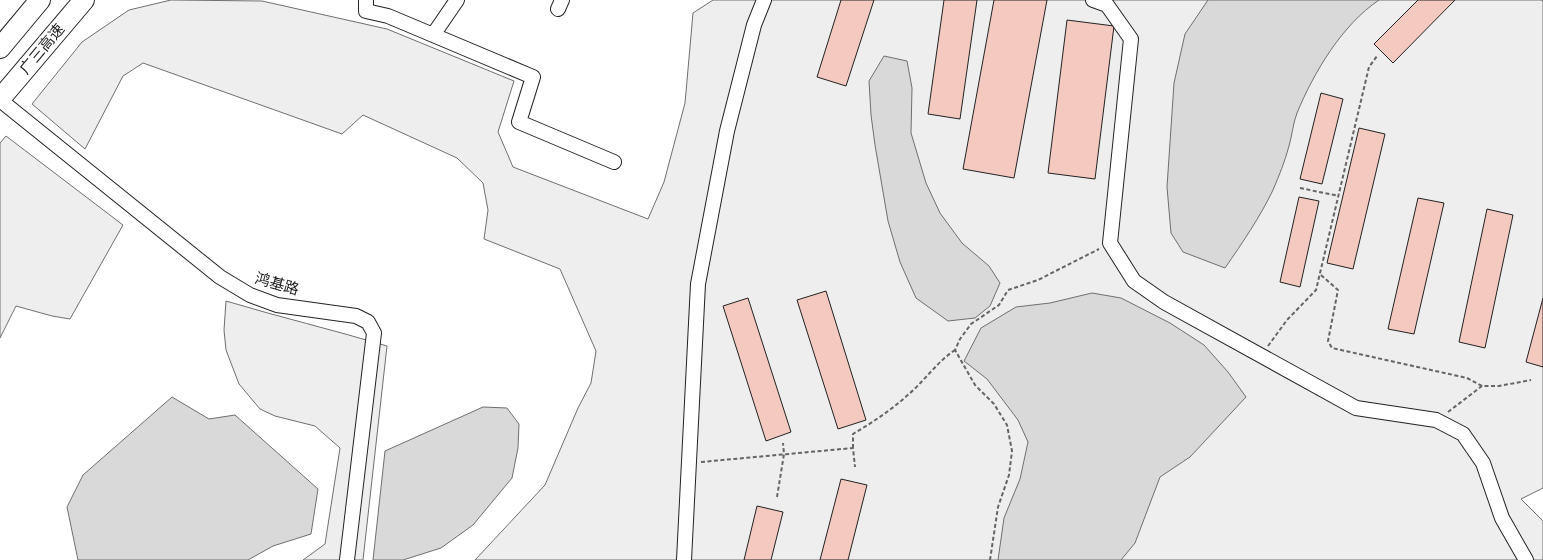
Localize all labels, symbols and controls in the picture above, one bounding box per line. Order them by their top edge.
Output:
street label: 广三高速 [14,19,70,79]
street label: 鸿基路 [252,267,302,301]

